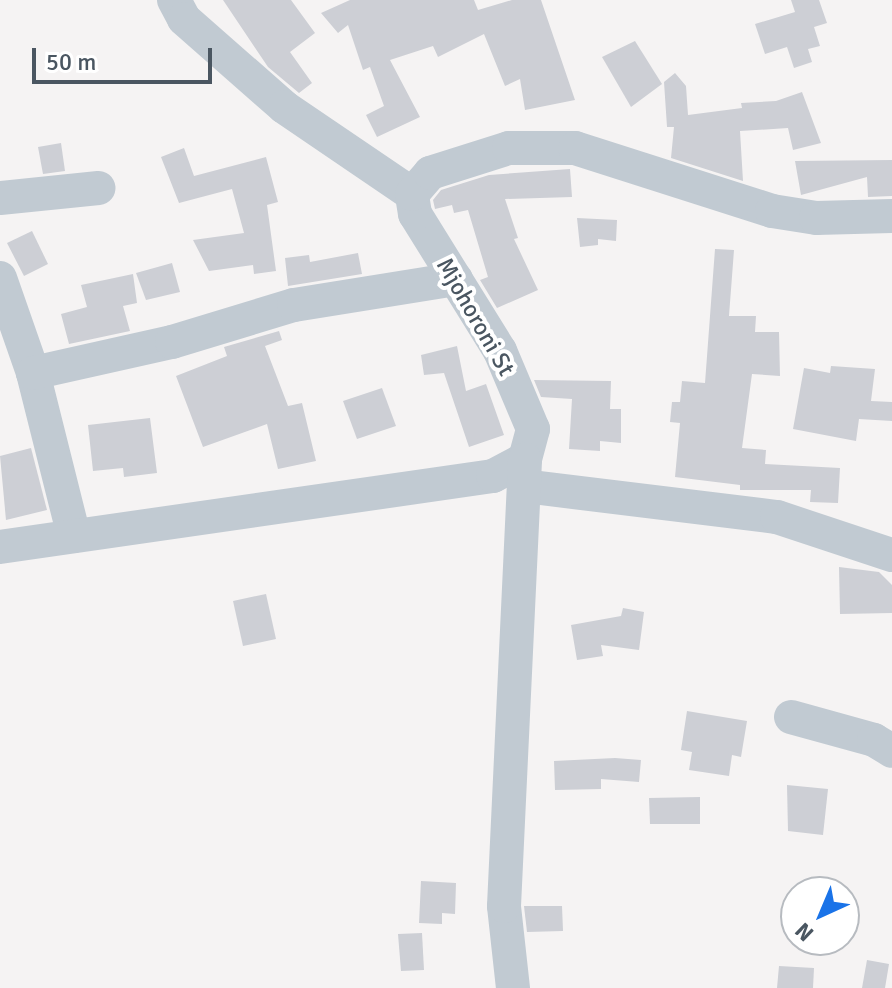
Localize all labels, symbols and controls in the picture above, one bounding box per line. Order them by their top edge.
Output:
scale bar [36,32,216,82]
text: 50 m [46,47,96,77]
street label: Mjohoroni St [430,253,520,381]
north arrow [780,876,860,956]
text: N [789,917,819,947]

